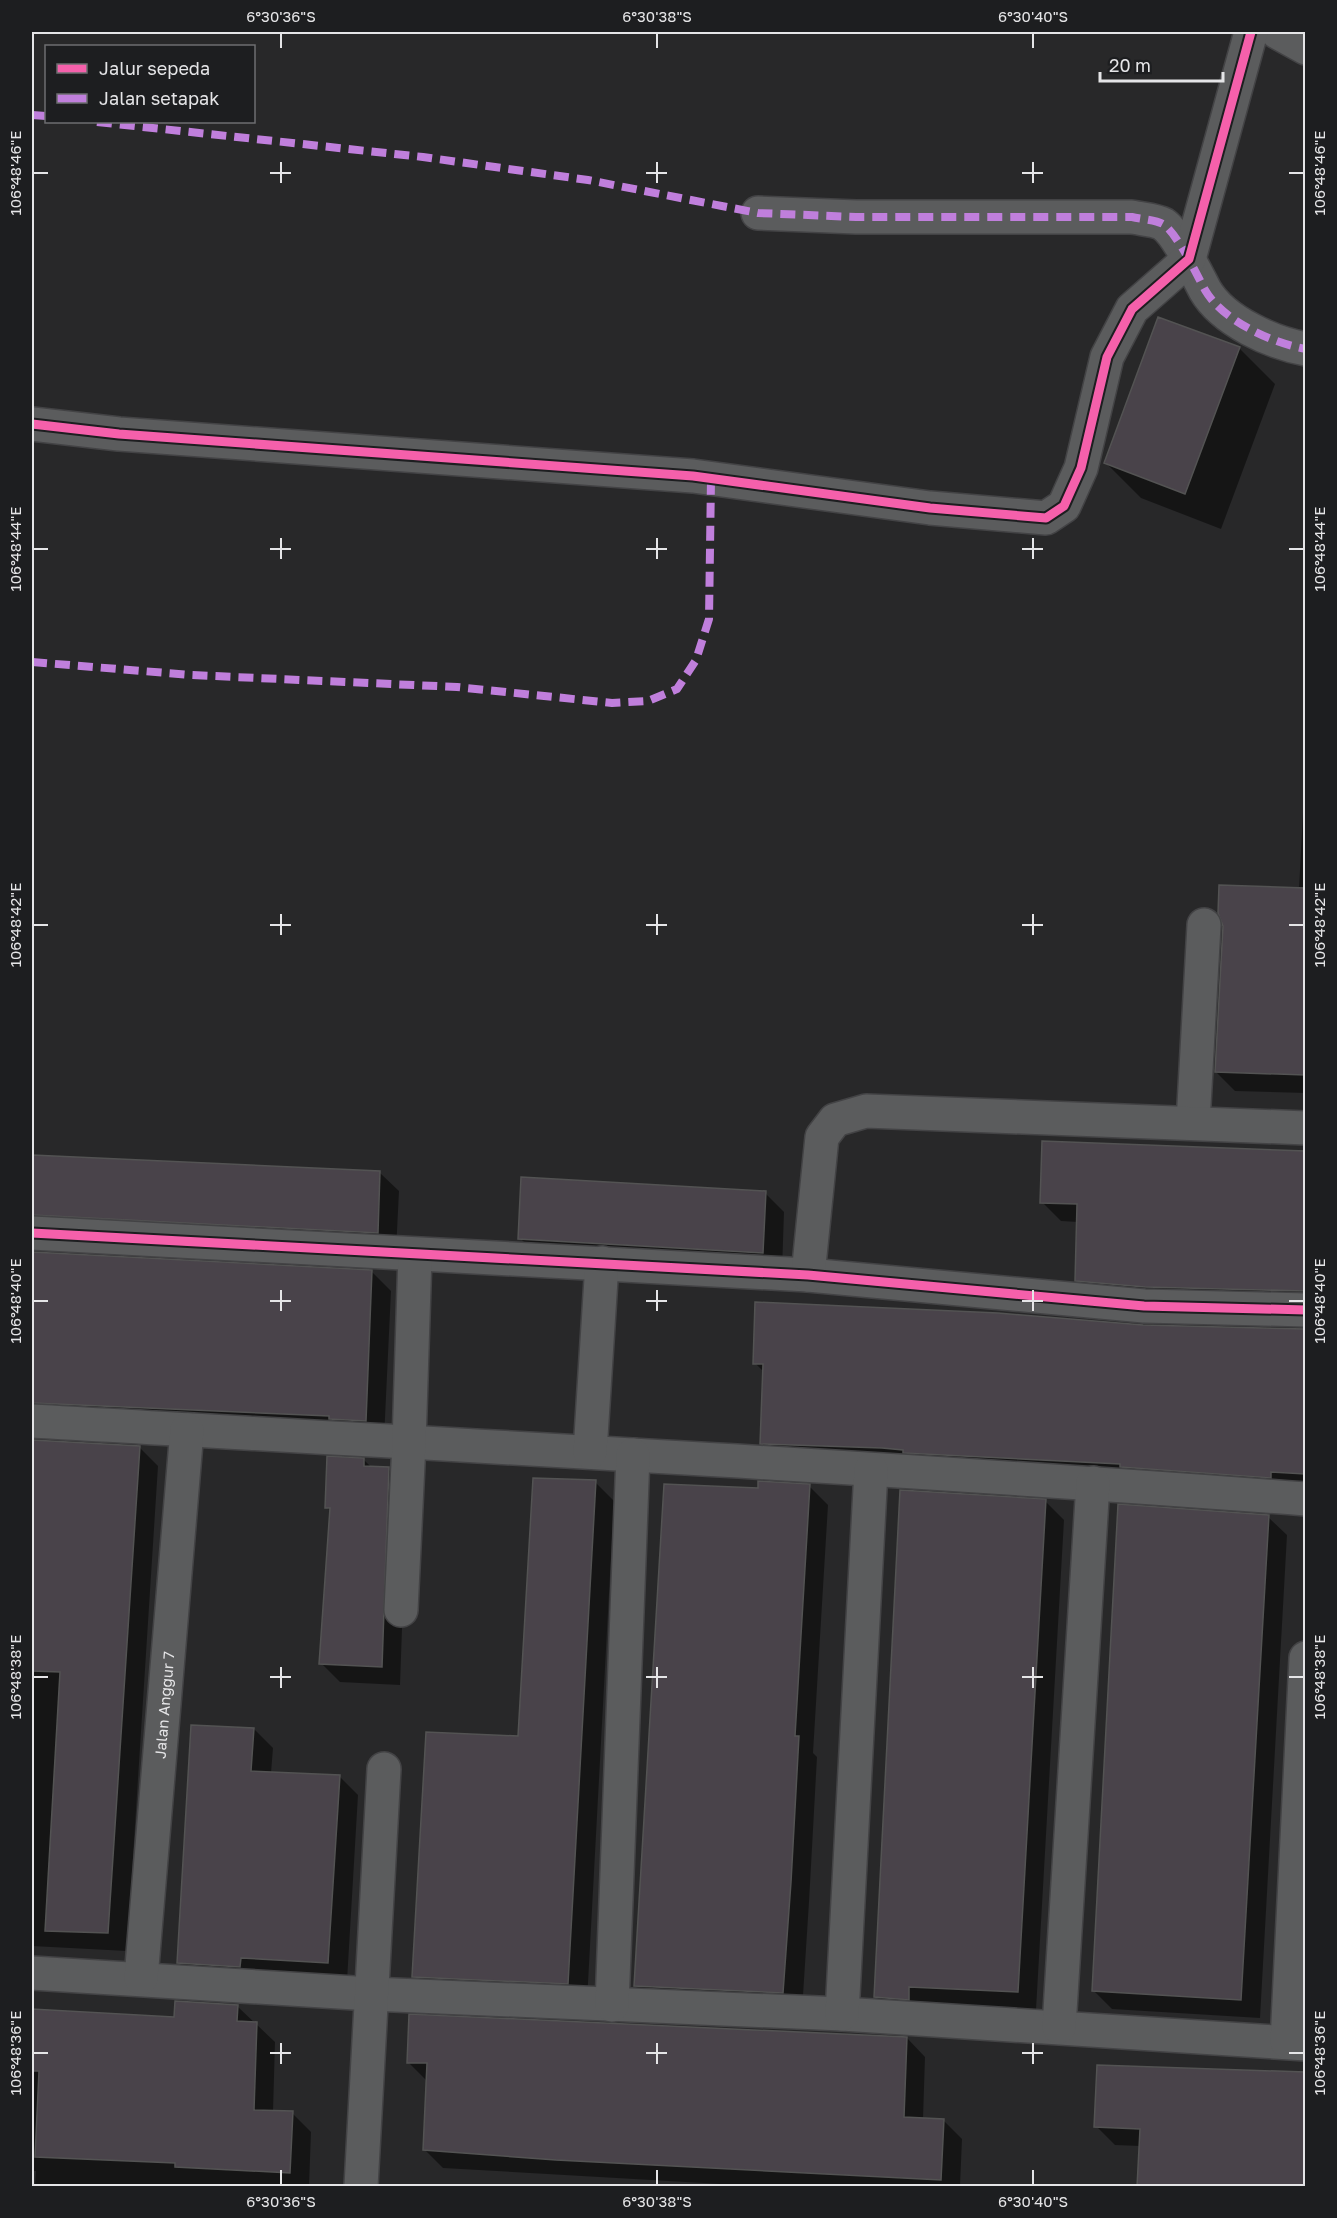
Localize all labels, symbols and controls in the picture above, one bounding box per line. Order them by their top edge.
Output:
text: 6°30'36"S [246,7,316,25]
text: 6°30'38"S [622,7,692,25]
text: 6°30'40"S [998,7,1068,25]
legend [45,45,255,123]
scale bar [1100,45,1223,83]
text: 20 m [1109,54,1151,76]
text: Jalur sepeda [99,57,210,79]
text: Jalan setapak [99,87,219,109]
text: 106°48'46"E [6,131,24,215]
text: 106°48'46"E [1310,131,1328,215]
text: 106°48'44"E [6,506,24,592]
text: 106°48'44"E [1310,506,1328,592]
text: 106°48'42"E [6,883,24,967]
text: 106°48'42"E [1310,883,1328,967]
text: 106°48'40"E [6,1258,24,1344]
text: 106°48'40"E [1310,1258,1328,1344]
text: 106°48'38"E [6,1635,24,1719]
text: 106°48'38"E [1310,1635,1328,1719]
street label: Jalan Anggur 7 [150,1651,177,1759]
text: 106°48'36"E [6,2011,24,2095]
text: 106°48'36"E [1310,2011,1328,2095]
text: 6°30'36"S [246,2192,316,2210]
text: 6°30'38"S [622,2192,692,2210]
text: 6°30'40"S [998,2192,1068,2210]

